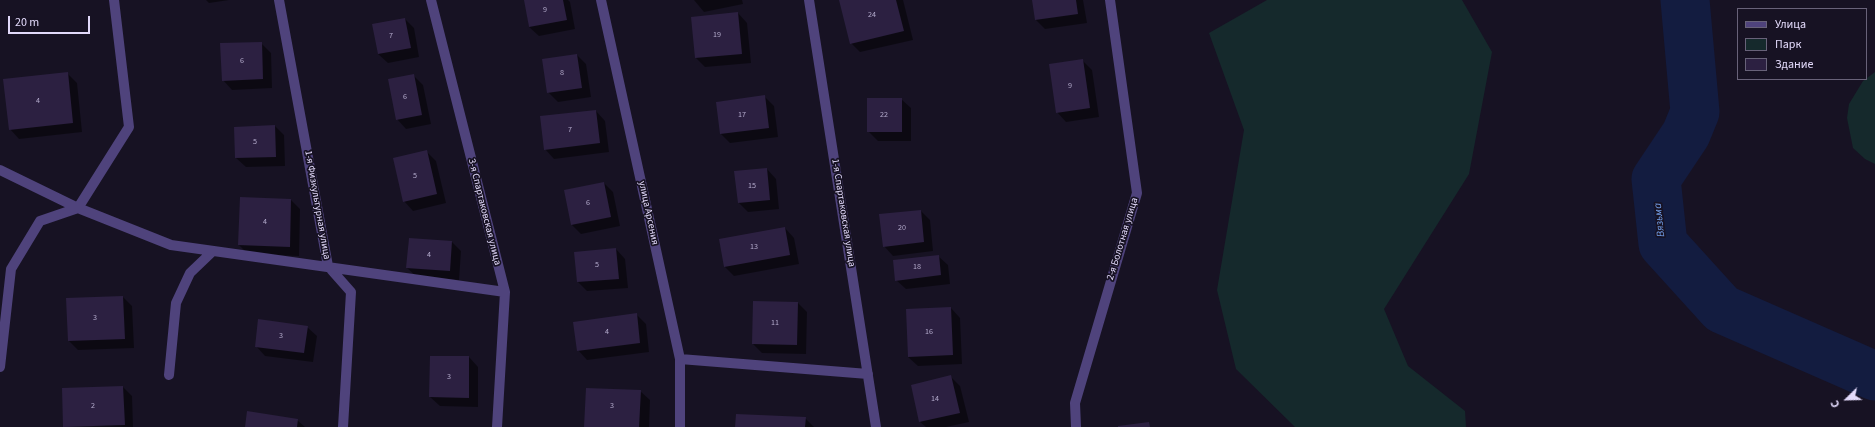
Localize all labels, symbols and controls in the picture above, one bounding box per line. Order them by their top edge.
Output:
house number: 9 [543,5,547,15]
scale bar [10,8,92,34]
legend [1737,8,1867,80]
house number: 24 [868,10,876,20]
text: 20 m [15,14,39,31]
text: Улица [1775,16,1806,33]
house number: 19 [713,30,721,40]
house number: 7 [389,31,393,41]
text: Парк [1775,36,1801,53]
house number: 6 [240,56,244,66]
text: Здание [1775,56,1814,73]
house number: 8 [560,68,564,78]
house number: 9 [1068,81,1072,91]
house number: 6 [403,92,407,102]
house number: 4 [36,96,40,106]
house number: 17 [738,110,746,120]
house number: 22 [880,110,888,120]
house number: 7 [568,125,572,135]
house number: 5 [253,137,257,147]
street label: 1-я Физкультурная улица [302,150,332,260]
street label: 3-я Спартаковская улица [465,158,503,266]
street label: 1-я Спартаковская улица [829,158,857,268]
house number: 5 [413,171,417,181]
street label: улица Арсения [635,180,661,246]
house number: 15 [748,181,756,191]
street label: 2-я Болотная улица [1105,196,1141,282]
house number: 6 [586,198,590,208]
water label: Вязьма [1652,202,1668,238]
house number: 4 [263,217,267,227]
house number: 20 [898,223,906,233]
house number: 13 [750,242,758,252]
house number: 4 [427,250,431,260]
house number: 5 [595,260,599,270]
house number: 18 [913,262,921,272]
house number: 3 [93,313,97,323]
house number: 11 [771,318,779,328]
house number: 4 [605,327,609,337]
house number: 16 [925,327,933,337]
house number: 3 [279,331,283,341]
house number: 3 [447,372,451,382]
north arrow [1827,379,1867,419]
house number: 14 [931,394,939,404]
text: С [1827,398,1844,410]
house number: 2 [91,401,95,411]
house number: 3 [610,401,614,411]

